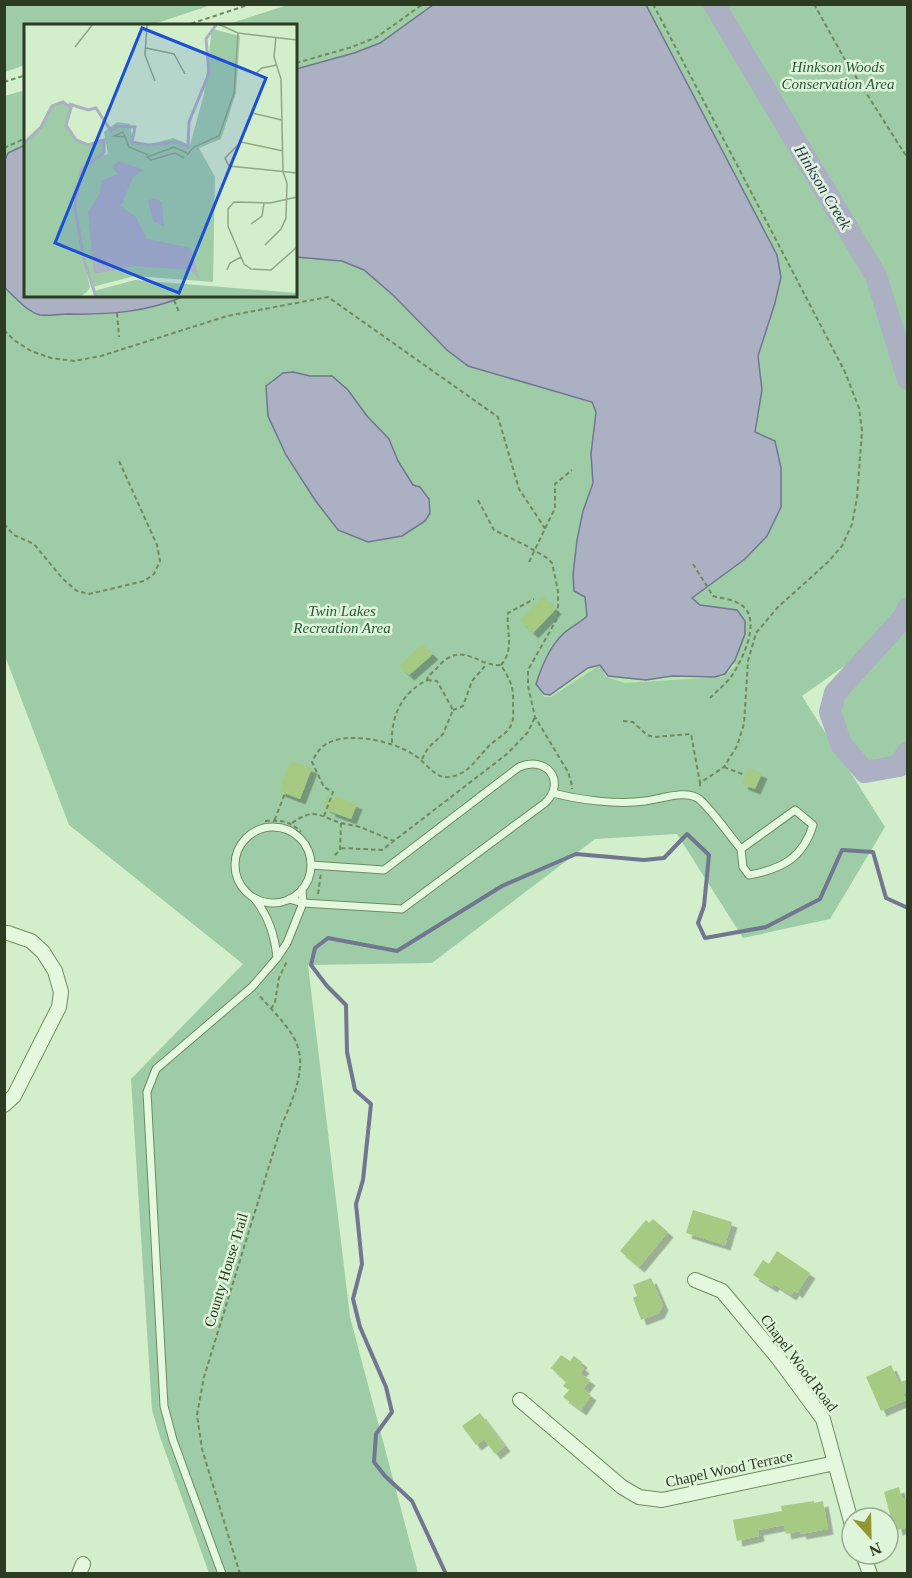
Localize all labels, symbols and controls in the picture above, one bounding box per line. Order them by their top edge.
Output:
inset map [24,24,297,297]
park label: Hinkson Woods Conservation Area [782,59,894,92]
water label: Hinkson Creek [791,141,855,233]
park label: Twin Lakes Recreation Area [292,603,391,636]
street label: County House Trail [201,1211,251,1329]
street label: Chapel Wood Road [757,1312,841,1415]
street label: Chapel Wood Terrace [664,1448,794,1490]
north arrow [840,1506,900,1566]
text: N [866,1539,884,1560]

